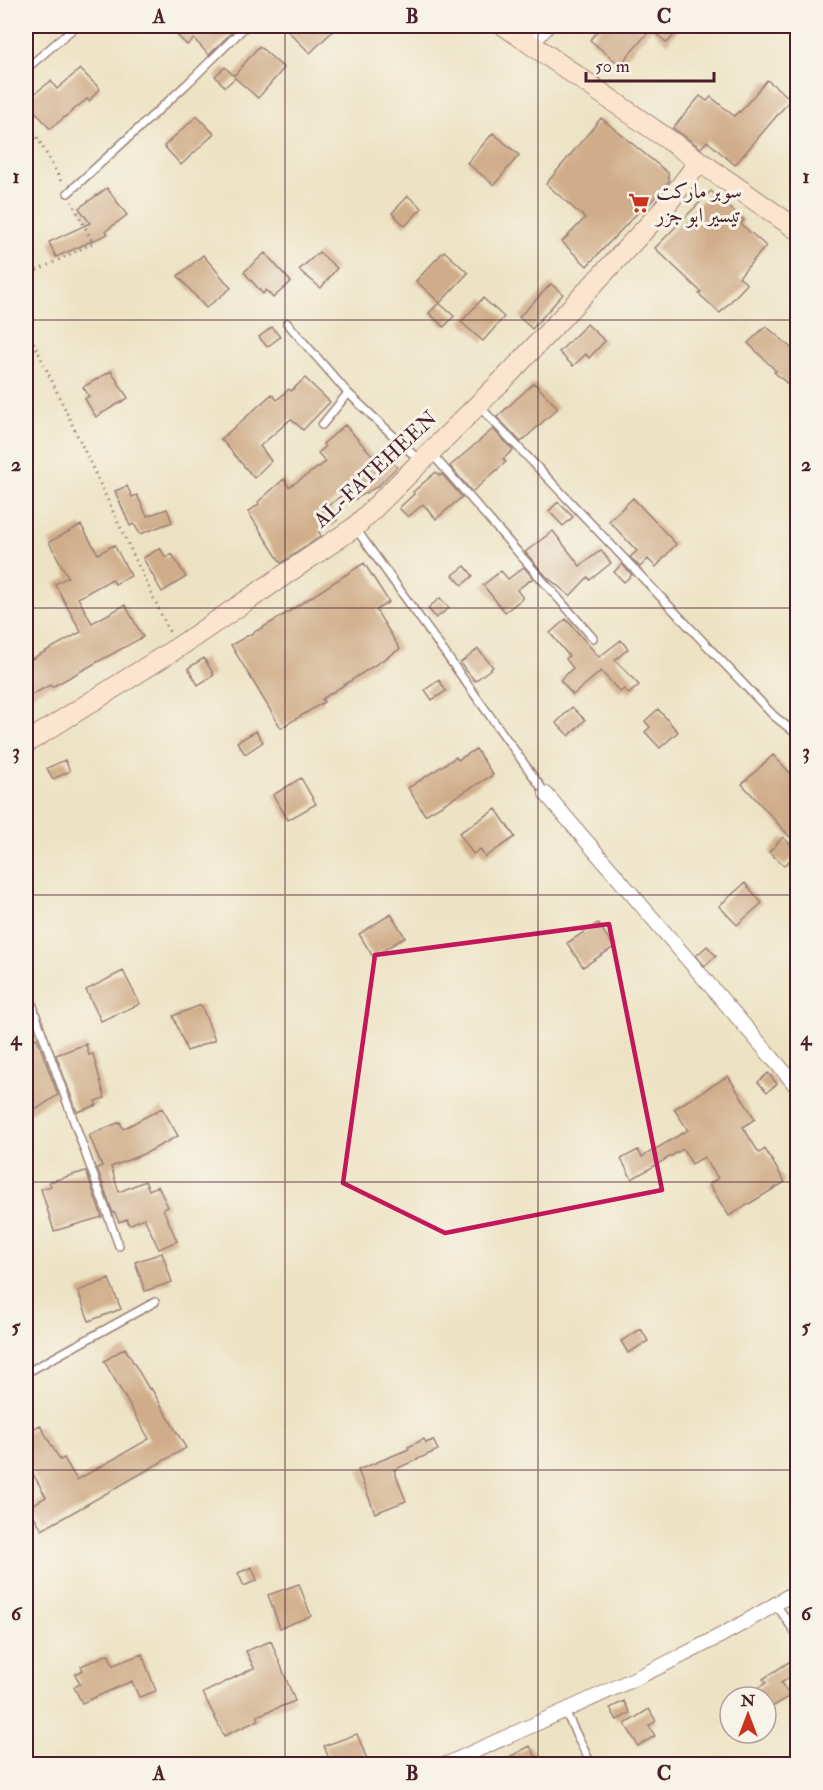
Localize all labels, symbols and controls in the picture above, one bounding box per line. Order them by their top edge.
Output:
text: A [152,4,166,29]
text: B [405,4,419,29]
text: C [657,4,671,29]
scale bar [586,45,714,83]
text: 50 m [595,55,630,78]
text: 1 [12,164,20,189]
text: 1 [802,164,810,189]
place label: سوبر ماركت تيسير ابو جزر [654,178,742,229]
supermarket icon: سوبر ماركت تيسير ابو جزر [627,191,651,215]
street label: AL-FATEHEEN [307,405,443,534]
text: 2 [11,452,21,477]
text: 2 [801,452,811,477]
text: 3 [12,739,20,764]
text: 3 [802,739,810,764]
text: 4 [10,1026,23,1051]
text: 4 [800,1026,813,1051]
text: 5 [12,1314,22,1339]
text: 5 [802,1314,812,1339]
text: 6 [11,1601,23,1626]
text: 6 [801,1601,813,1626]
north arrow [718,1685,778,1745]
text: N [740,1691,756,1711]
text: A [152,1761,166,1786]
text: B [405,1761,419,1786]
text: C [657,1761,671,1786]

